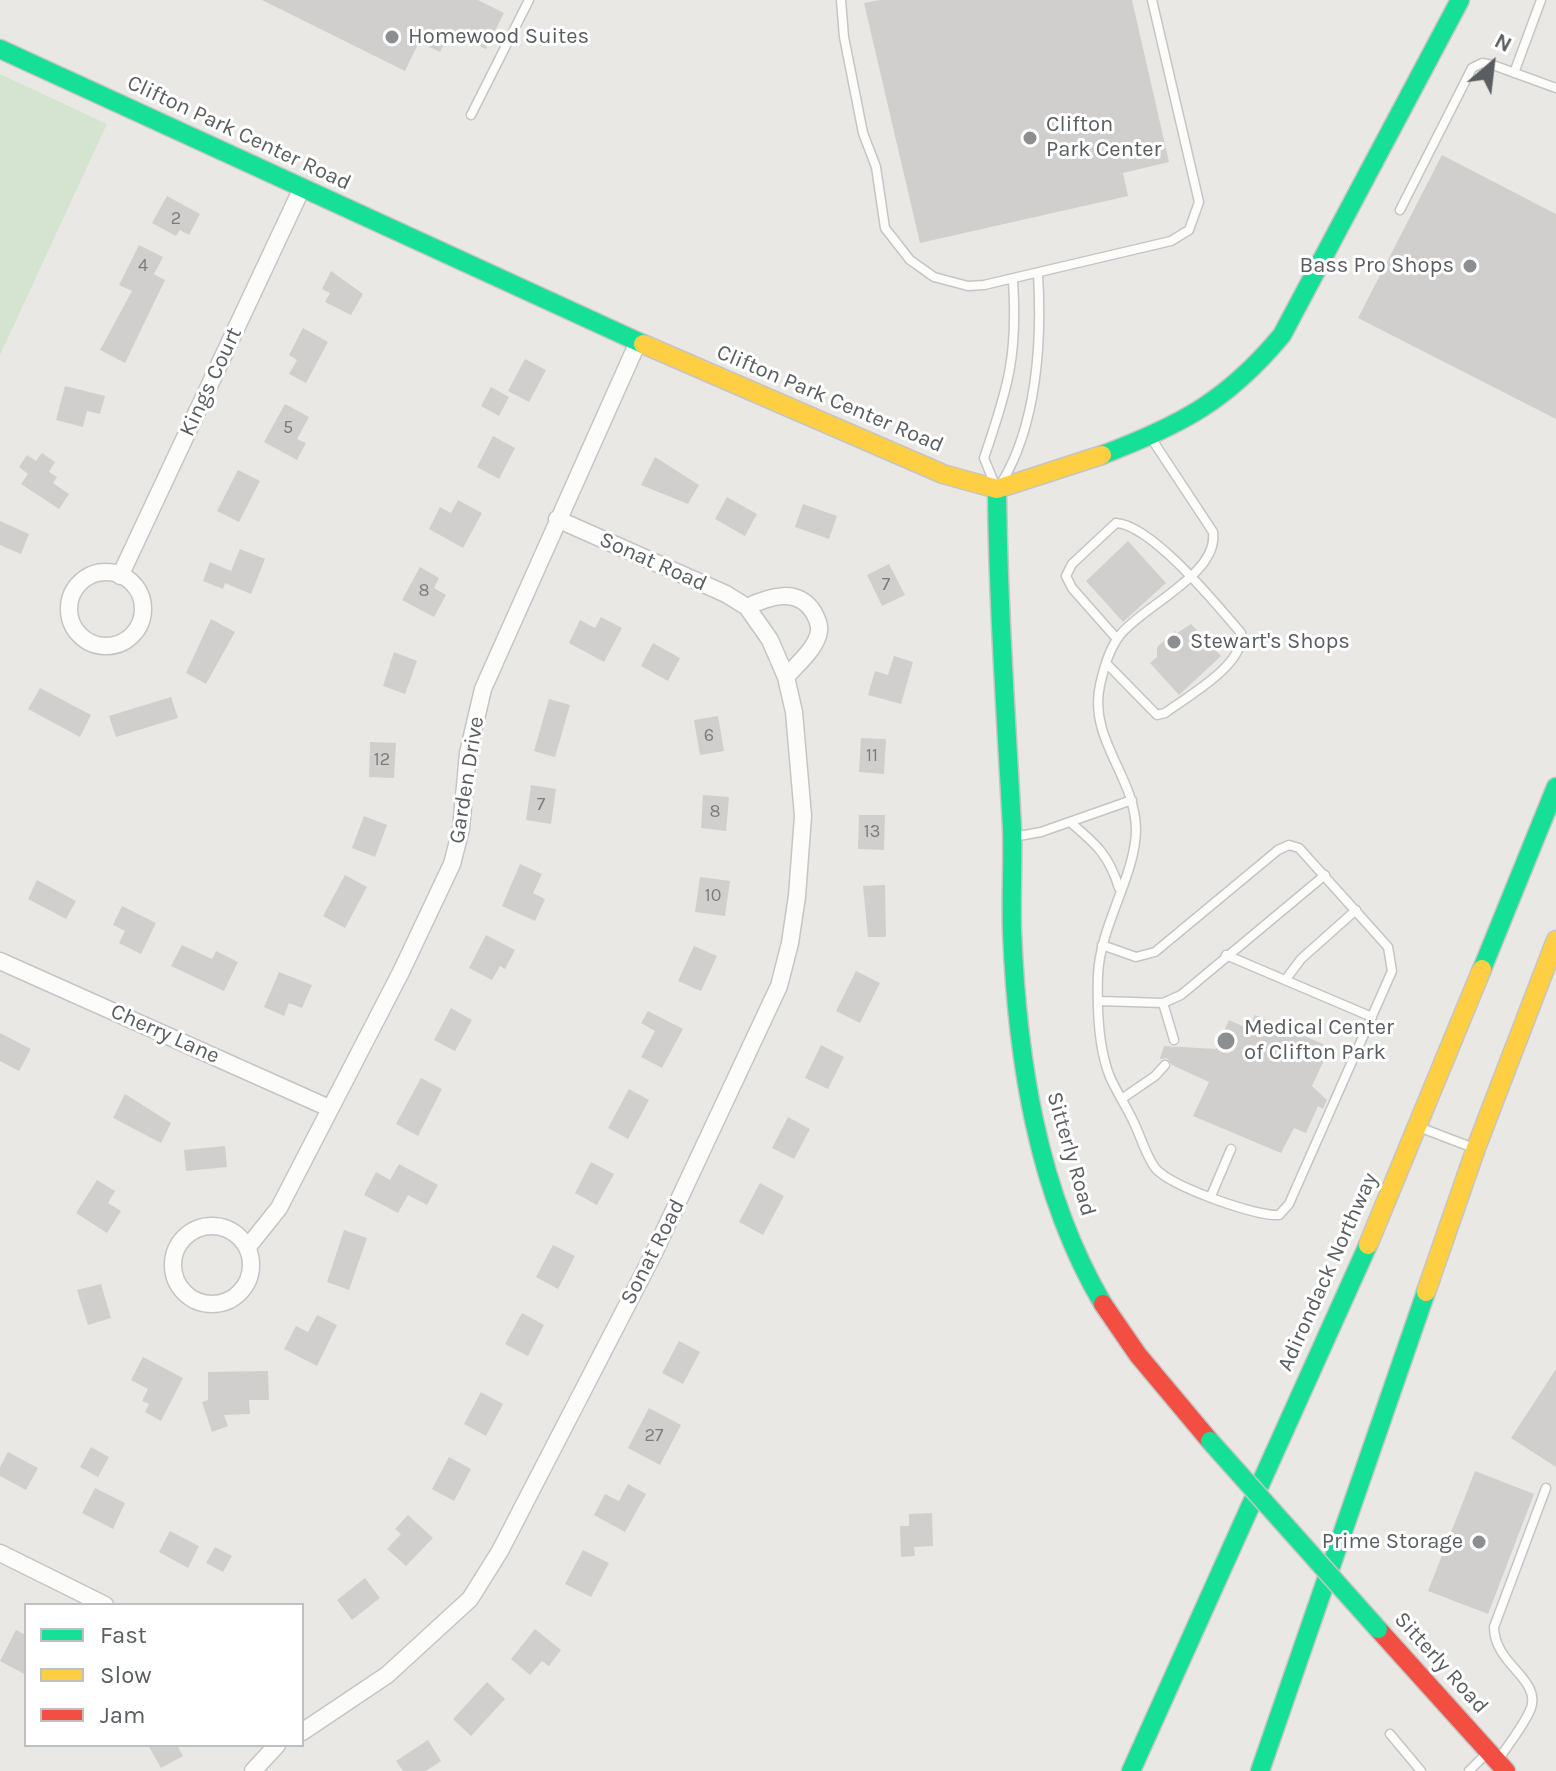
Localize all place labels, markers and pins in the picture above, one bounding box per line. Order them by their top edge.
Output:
place label: Homewood Suites [408,24,589,50]
marker: Homewood Suites [383,28,401,46]
place label: Clifton Park Center [1046,112,1161,164]
marker: Clifton Park Center [1021,129,1039,147]
place label: Bass Pro Shops [1299,253,1454,279]
marker: Bass Pro Shops [1461,257,1479,275]
place label: Stewart's Shops [1190,629,1350,655]
marker: Stewart's Shops [1165,633,1183,651]
place label: Medical Center of Clifton Park [1244,1015,1394,1066]
marker: Medical Center of Clifton Park [1215,1030,1237,1052]
place label: Prime Storage [1322,1529,1463,1555]
marker: Prime Storage [1470,1533,1488,1551]

